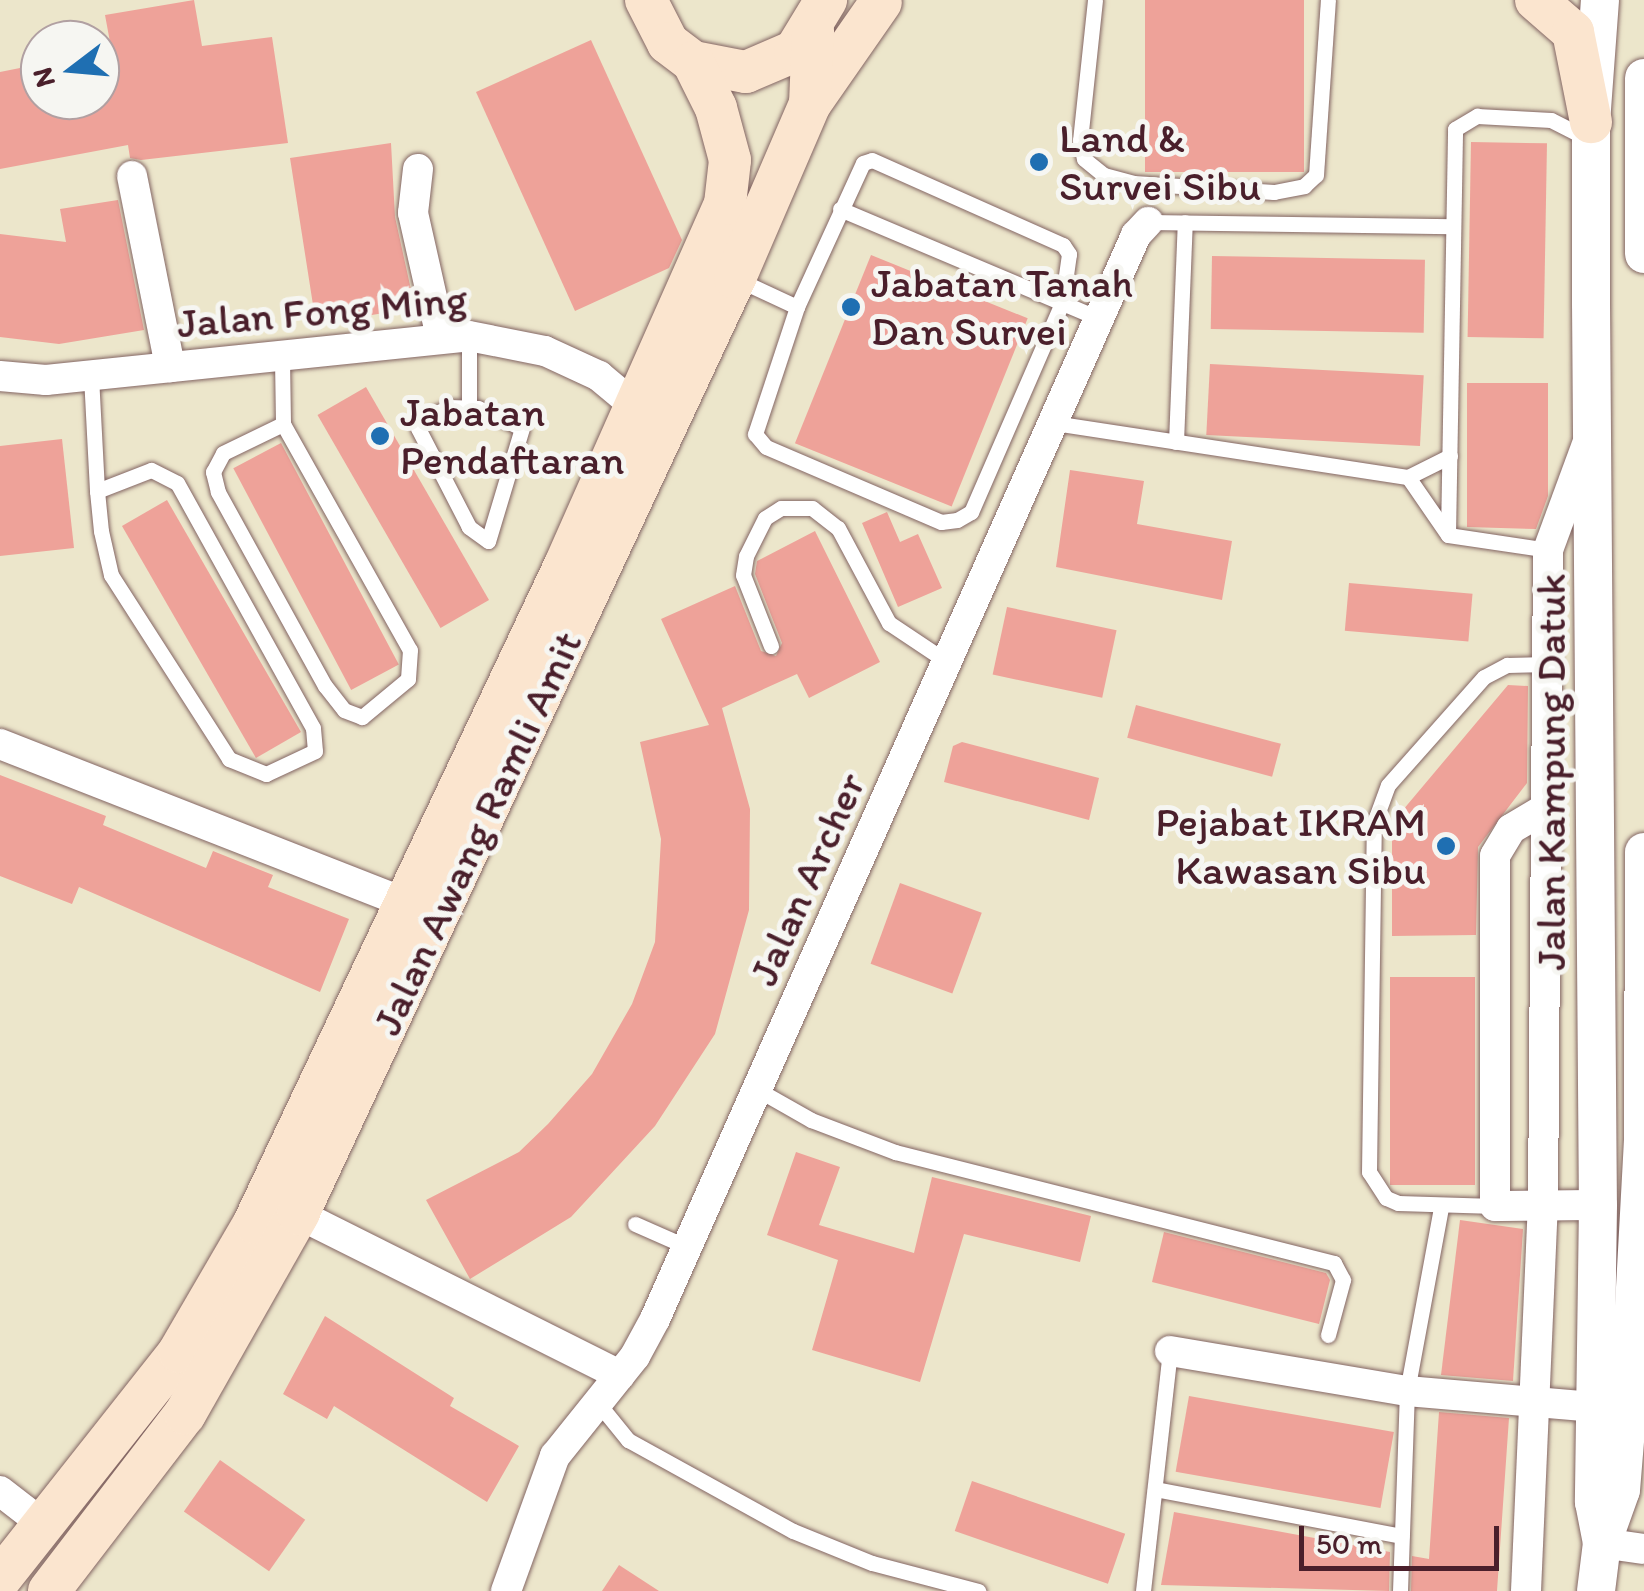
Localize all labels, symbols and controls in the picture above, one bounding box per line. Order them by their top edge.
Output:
north arrow [20,20,120,120]
text: N [24,64,62,91]
place label: Land & Survei Sibu [1059,113,1261,212]
marker: Land & Survei Sibu [1028,151,1050,173]
place label: Jabatan Tanah Dan Survei [871,258,1133,356]
street label: Jalan Fong Ming [175,273,469,349]
marker: Jabatan Tanah Dan Survei [840,296,862,318]
place label: Jabatan Pendaftaran [400,387,625,486]
marker: Jabatan Pendaftaran [369,425,391,447]
street label: Jalan Kampung Datuk [1526,573,1576,971]
street label: Jalan Awang Ramli Amit [361,623,593,1043]
street label: Jalan Archer [738,765,876,993]
place label: Pejabat IKRAM Kawasan Sibu [1155,797,1426,896]
marker: Pejabat IKRAM Kawasan Sibu [1435,835,1457,857]
scale bar [1304,1506,1504,1568]
text: 50 m [1316,1525,1382,1562]

